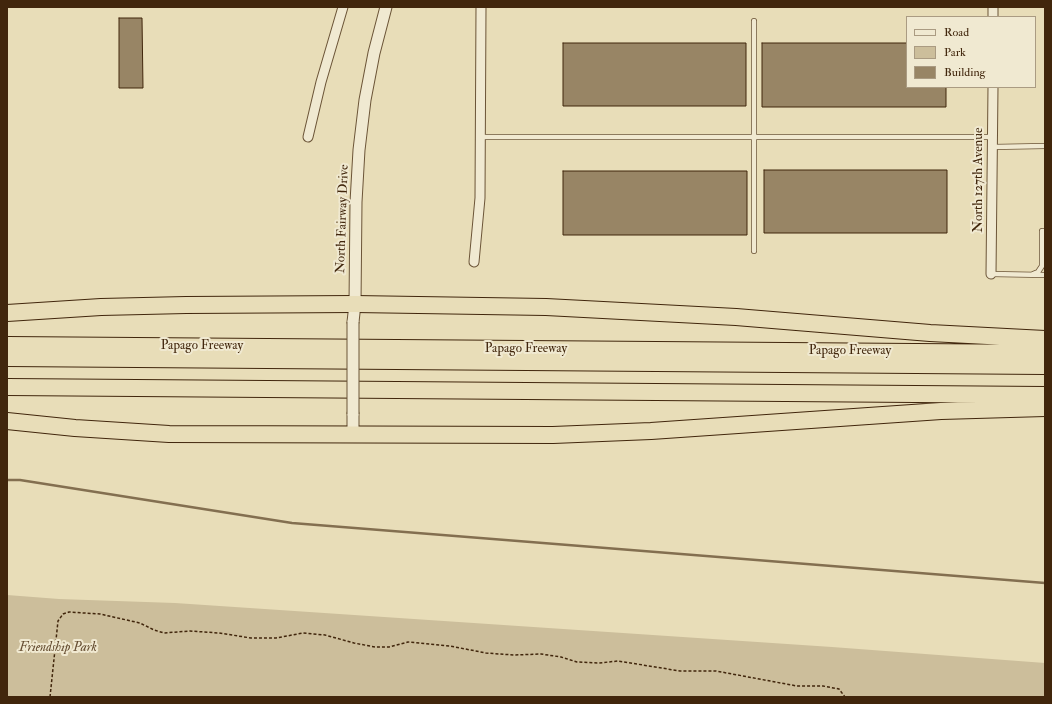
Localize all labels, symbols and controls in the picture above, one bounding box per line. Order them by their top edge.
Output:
legend [906,16,1036,88]
text: Road [944,25,969,40]
text: Park [944,45,966,60]
text: Building [944,65,985,80]
street label: North 127th Avenue [971,128,987,232]
street label: North Fairway Drive [333,164,353,274]
street label: Papago Freeway [161,338,243,354]
street label: Papago Freeway [485,341,567,357]
street label: Papago Freeway [809,343,891,359]
park label: Friendship Park [19,640,97,656]

